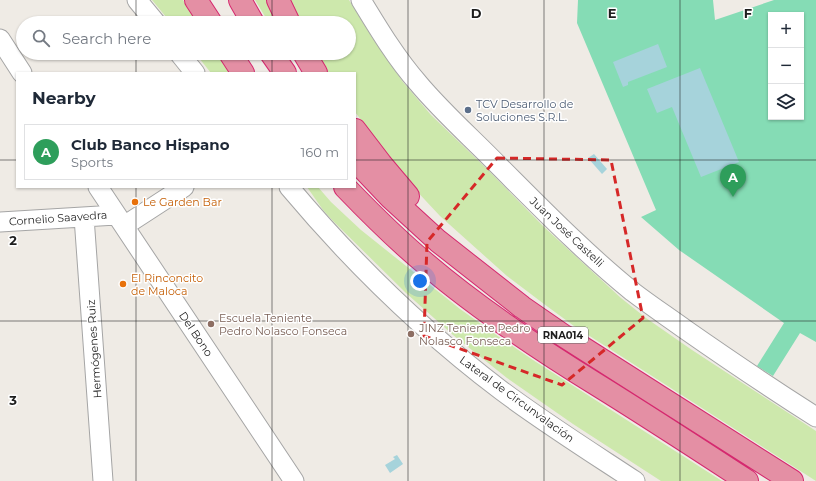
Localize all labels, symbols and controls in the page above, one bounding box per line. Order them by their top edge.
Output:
text: D [471,5,482,21]
text: E [608,5,617,21]
text: F [744,5,752,21]
map controls [768,12,804,120]
button: + [768,12,804,48]
search box [16,16,356,60]
icon: search [30,27,52,49]
text: Search here [62,29,151,48]
button: − [768,48,804,84]
button: layers [768,84,804,120]
text: Nearby [32,88,96,108]
place label: TCV Desarrollo de Soluciones S.R.L. [476,97,574,124]
marker: TCV Desarrollo de Soluciones S.R.L. [463,105,473,115]
text: Club Banco Hispano [71,135,230,154]
text: A [41,144,51,160]
text: 160 m [301,144,339,160]
text: Sports [71,154,113,170]
pin: A [720,164,746,197]
street label: Juan José Castelli [526,193,607,270]
place label: Le Garden Bar [143,195,222,209]
marker: Le Garden Bar [130,197,140,207]
street label: Cornelio Saavedra [8,208,108,228]
text: 2 [9,232,17,248]
place label: El Rinconcito de Maloca [131,271,203,298]
your location [410,271,430,291]
marker: El Rinconcito de Maloca [118,279,128,289]
street label: Hermógenes Ruiz [84,299,104,399]
street label: Del Bono [176,309,216,359]
place label: Escuela Teniente Pedro Nolasco Fonseca [219,311,347,338]
marker: Escuela Teniente Pedro Nolasco Fonseca [206,319,216,329]
place label: JINZ Teniente Pedro Nolasco Fonseca [418,321,531,348]
road number: RNA014 [538,327,588,343]
marker: JINZ Teniente Pedro Nolasco Fonseca [406,329,416,339]
street label: Lateral de Circunvalación [457,353,577,445]
text: 3 [8,392,17,408]

